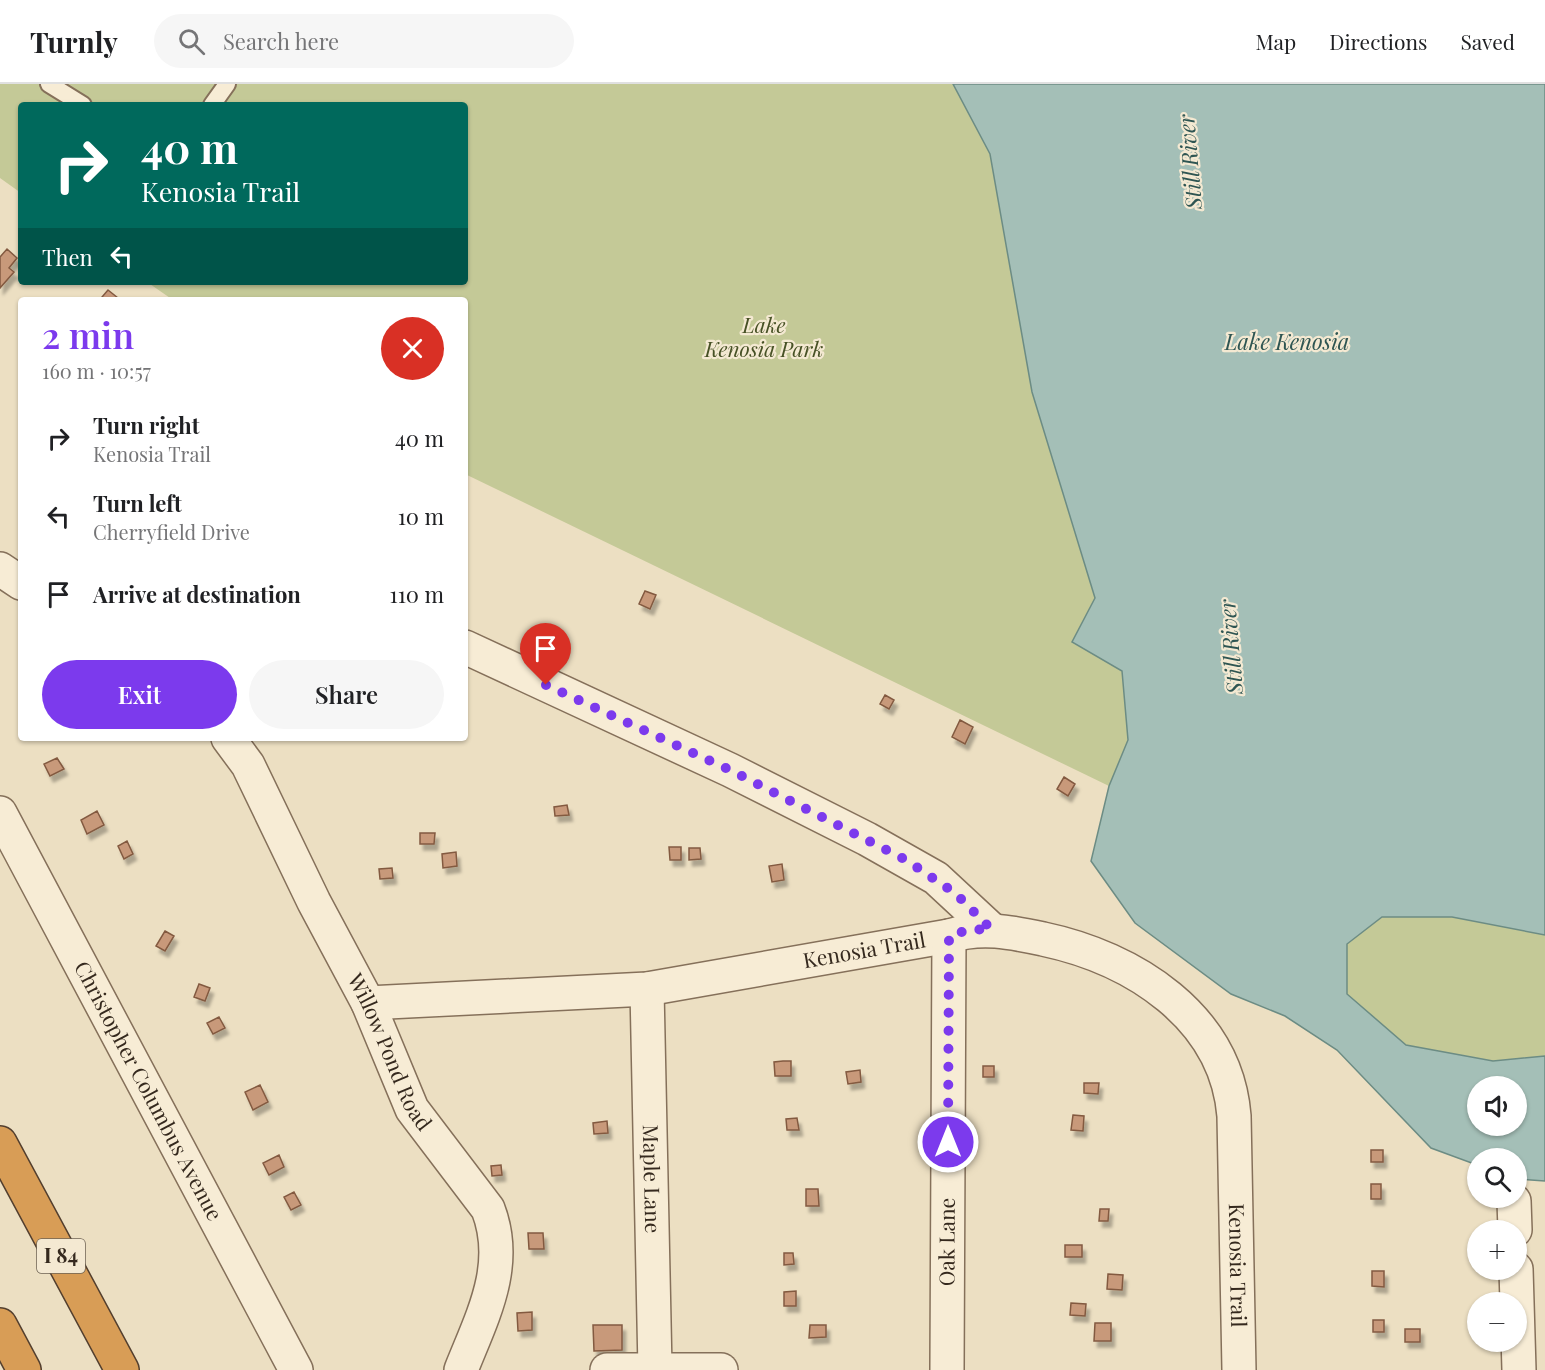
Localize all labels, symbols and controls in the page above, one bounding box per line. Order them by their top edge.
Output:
search box [154,14,574,68]
text: Turnly [30,23,118,60]
icon: search [175,25,208,58]
text: Search here [223,26,339,56]
text: Map [1255,27,1296,55]
text: Directions [1329,27,1427,55]
text: Saved [1460,27,1515,55]
water label: Still River [1170,113,1208,212]
text: 40 m [141,119,238,175]
icon: right [42,126,120,204]
text: Kenosia Trail [141,173,300,209]
icon: left [105,240,138,273]
text: Then [42,242,93,272]
text: 2 min [42,310,134,358]
park label: Lake Kenosia Park [704,310,824,362]
button: close [381,317,444,380]
water label: Lake Kenosia [1224,326,1349,356]
text: 160 m · 10:57 [42,357,151,384]
text: Turn right [93,410,199,440]
icon: right [42,422,75,455]
text: 40 m [395,423,444,453]
text: Kenosia Trail [93,440,211,467]
text: Turn left [93,488,182,518]
icon: left [42,500,75,533]
text: 10 m [398,501,444,531]
text: Cherryfield Drive [93,518,250,545]
icon: arrive [42,578,75,611]
text: Arrive at destination [93,579,301,609]
text: 110 m [390,579,444,609]
water label: Still River [1211,598,1249,697]
pin [520,623,571,685]
icon: arrive [529,632,562,665]
button: Exit [42,660,237,729]
button: Share [249,660,444,729]
street label: Kenosia Trail [800,924,927,973]
street label: Christopher Columbus Avenue [69,956,230,1225]
street label: Willow Pond Road [342,967,439,1135]
map controls [1467,1076,1527,1352]
button: sound [1467,1076,1527,1136]
position arrow [916,1110,980,1174]
street label: Maple Lane [638,1124,668,1233]
button: search [1467,1148,1527,1208]
street label: Oak Lane [931,1198,960,1286]
street label: Kenosia Trail [1224,1203,1254,1328]
button: + [1467,1220,1527,1280]
road number: I 84 [37,1239,85,1273]
button: − [1467,1292,1527,1352]

